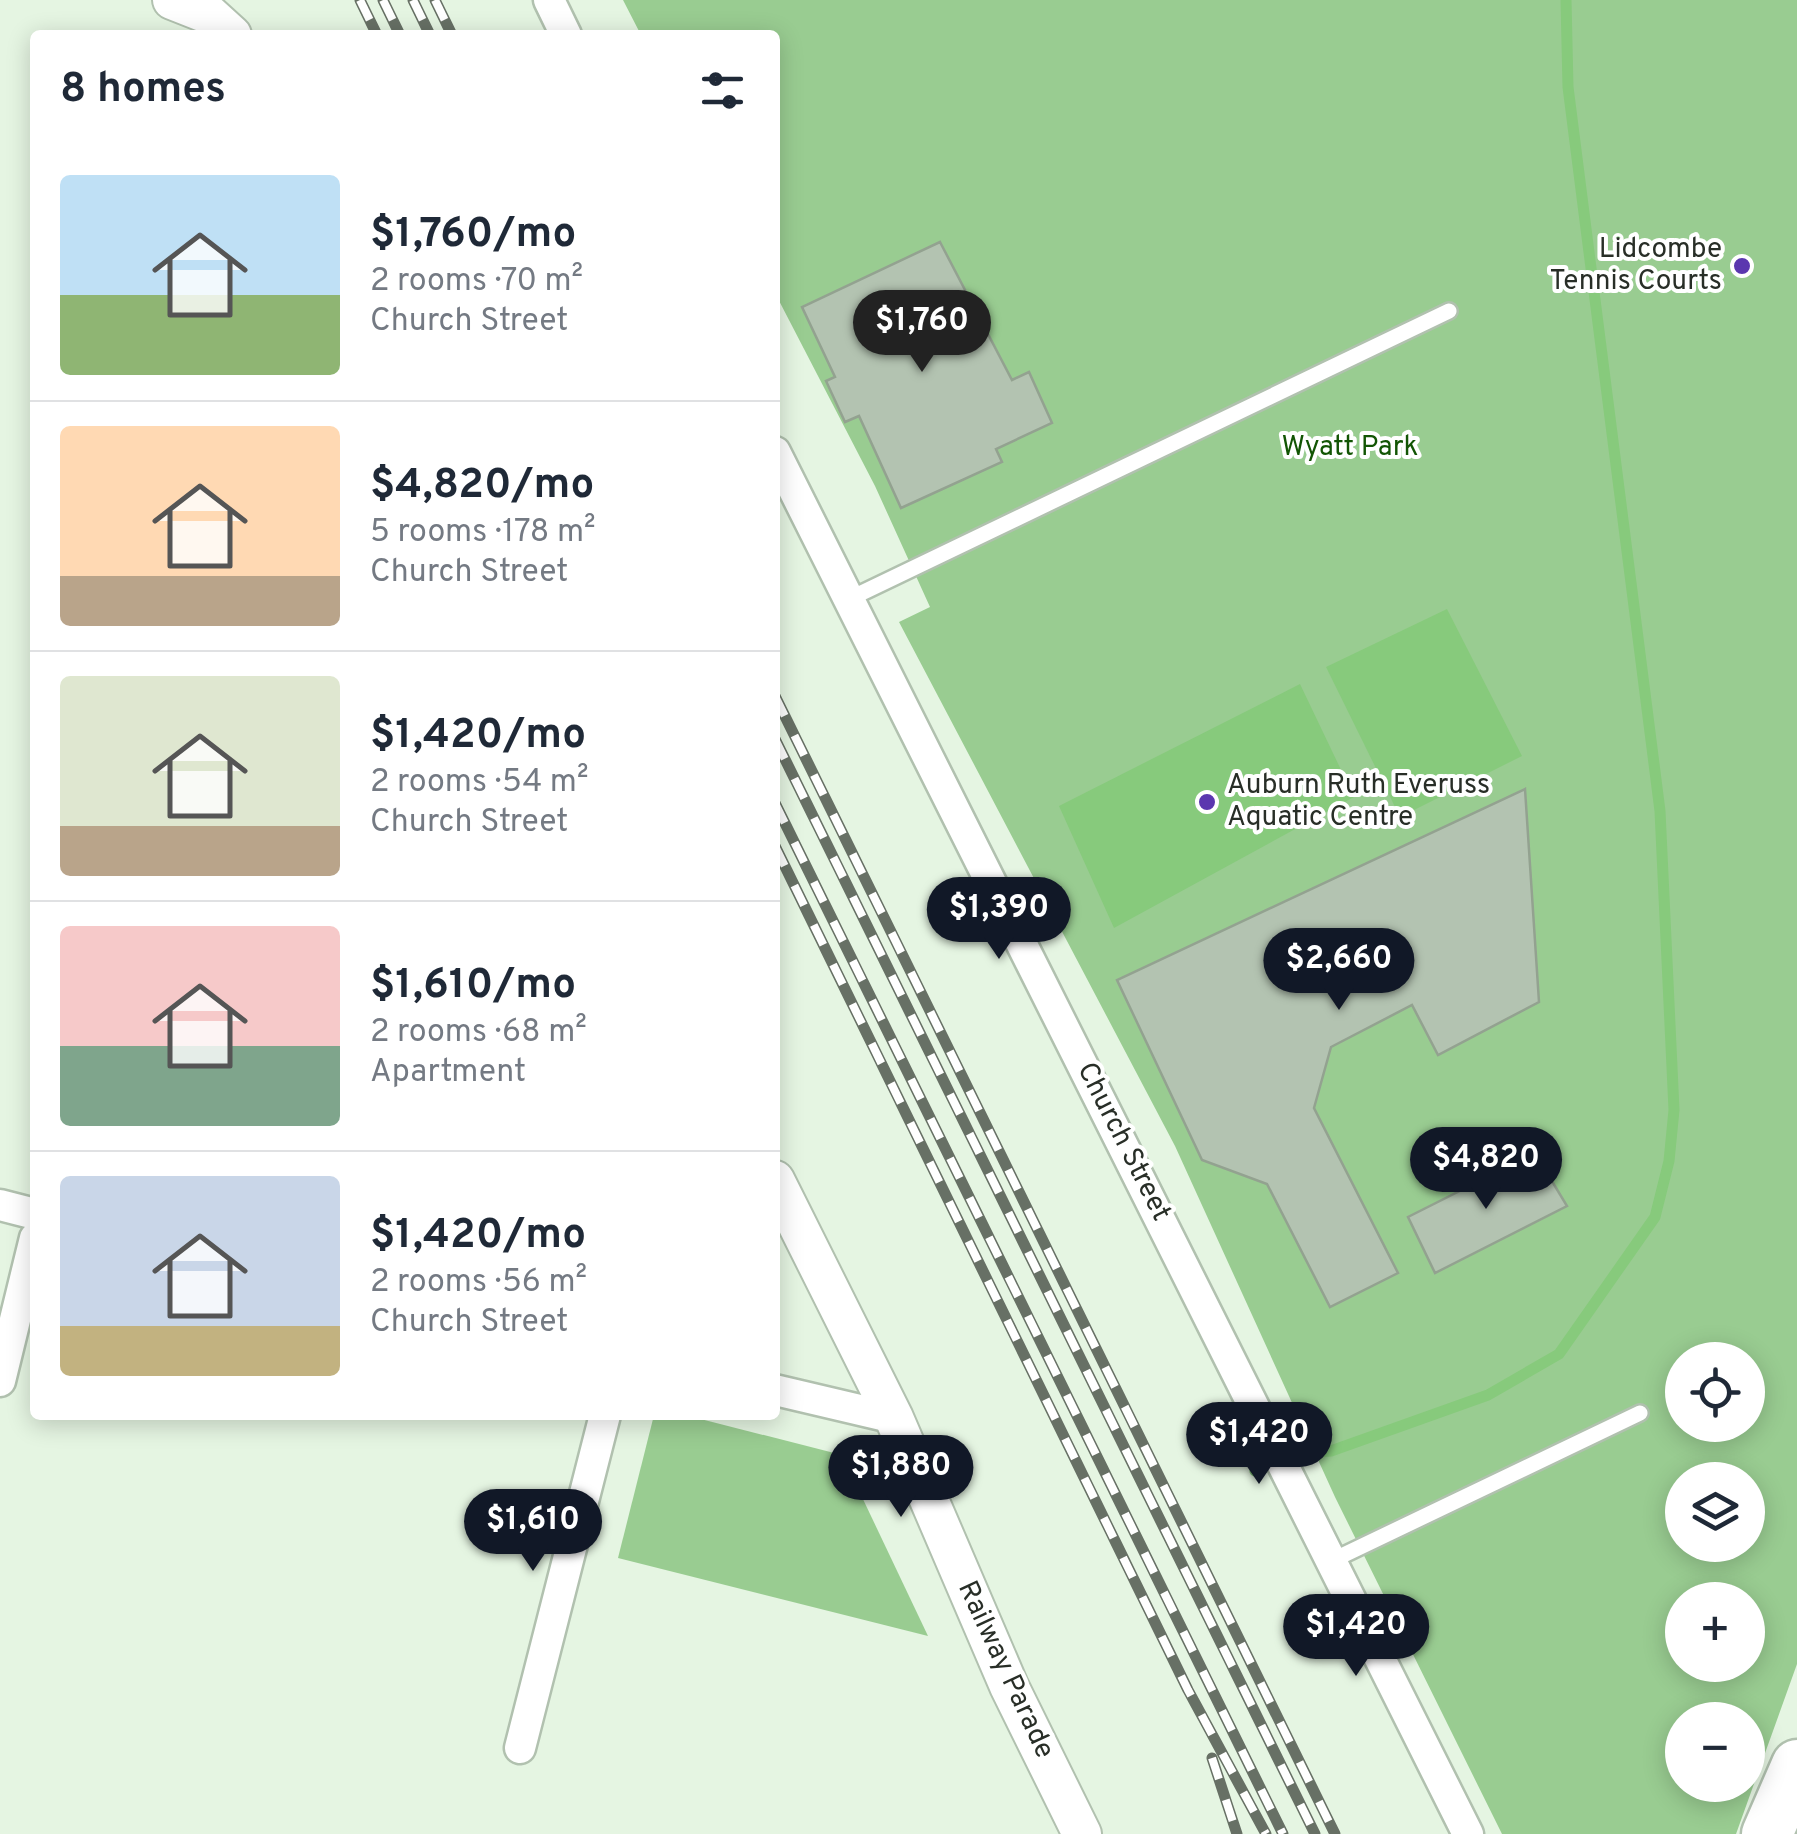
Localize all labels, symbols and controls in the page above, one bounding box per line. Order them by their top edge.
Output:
icon: filters [695,63,750,118]
text: 8 homes [60,64,226,117]
text: $1,760/mo [370,209,576,262]
icon: home [140,215,260,335]
place label: Lidcombe Tennis Courts [1550,232,1722,300]
marker: Lidcombe Tennis Courts [1731,255,1753,277]
text: 2 rooms · 70 m² [370,262,583,302]
pin: $1,760 [841,290,1003,375]
text: Church Street [370,302,568,342]
text: $1,760 [875,302,969,342]
park label: Wyatt Park [1282,430,1418,466]
text: $4,820/mo [370,460,594,513]
icon: home [140,466,260,586]
text: 5 rooms · 178 m² [370,513,596,553]
text: Church Street [370,553,568,593]
text: $1,420/mo [370,710,586,763]
icon: home [140,716,260,836]
text: 2 rooms · 54 m² [370,763,589,803]
place label: Auburn Ruth Everuss Aquatic Centre [1227,768,1490,836]
marker: Auburn Ruth Everuss Aquatic Centre [1196,791,1218,813]
text: Church Street [370,803,568,843]
pin: $1,390 [918,877,1080,962]
text: $1,390 [949,889,1049,929]
pin: $2,660 [1258,928,1420,1013]
text: $2,660 [1285,940,1393,980]
text: $1,610/mo [370,960,576,1013]
icon: home [140,966,260,1086]
text: 2 rooms · 68 m² [370,1013,587,1053]
text: Apartment [370,1053,526,1093]
street label: Church Street [1068,1057,1178,1227]
pin: $4,820 [1405,1127,1567,1212]
text: $4,820 [1432,1139,1540,1179]
text: $1,420/mo [370,1210,586,1263]
icon: home [140,1216,260,1336]
text: 2 rooms · 56 m² [370,1263,587,1303]
text: Church Street [370,1303,568,1343]
map controls [1665,1342,1765,1802]
button: locate [1665,1342,1765,1442]
pin: $1,420 [1178,1402,1340,1487]
text: $1,420 [1208,1414,1310,1454]
pin: $1,880 [820,1435,982,1520]
text: $1,880 [850,1447,952,1487]
button: layers [1665,1462,1765,1562]
pin: $1,610 [452,1489,614,1574]
text: $1,610 [486,1501,580,1541]
street label: Railway Parade [948,1575,1062,1765]
button: + [1665,1582,1765,1682]
pin: $1,420 [1275,1594,1437,1679]
text: $1,420 [1305,1606,1407,1646]
button: − [1665,1702,1765,1802]

